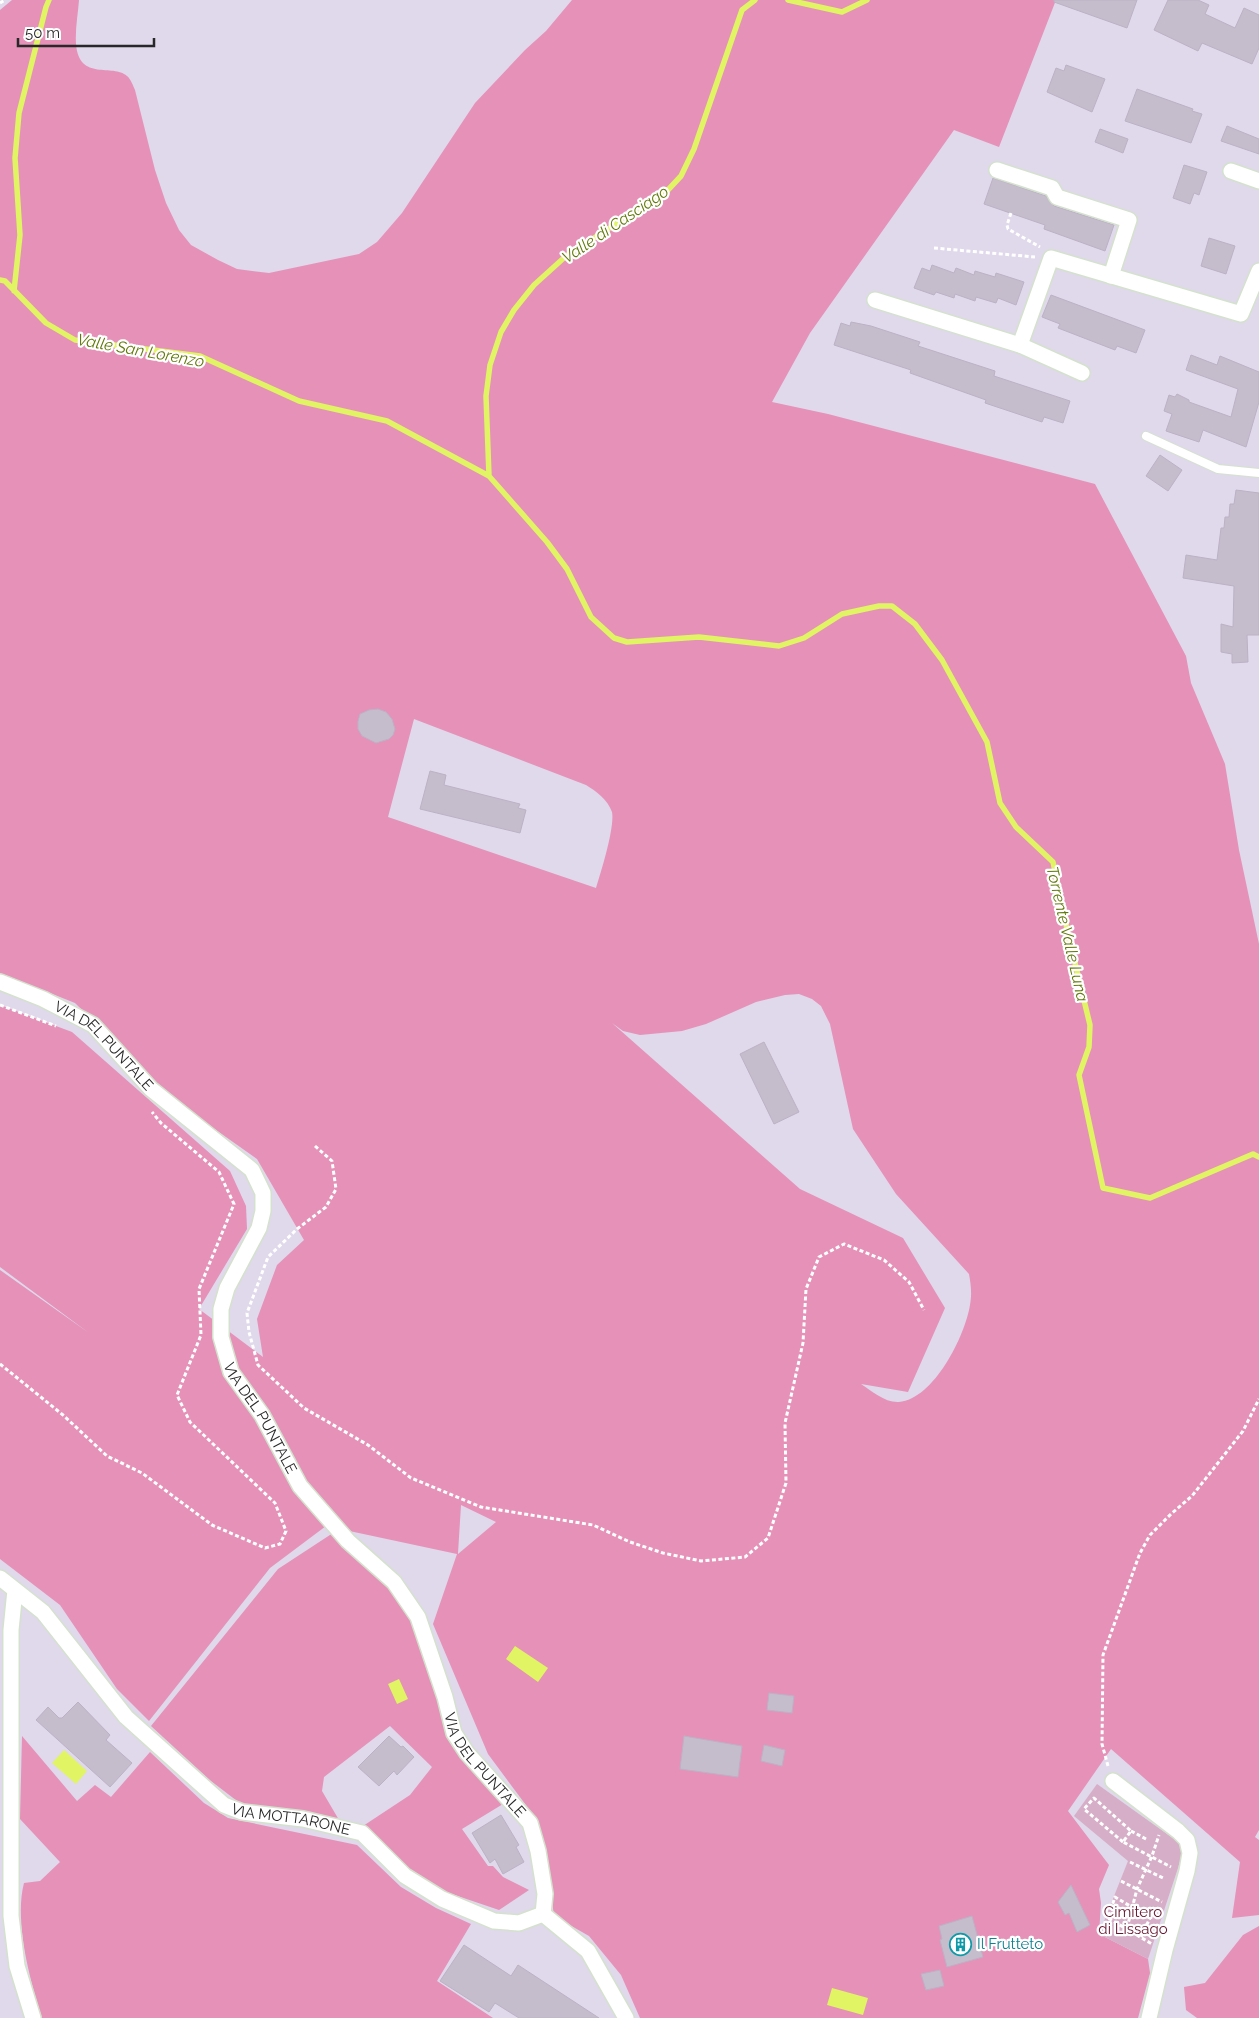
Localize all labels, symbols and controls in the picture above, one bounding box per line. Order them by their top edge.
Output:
scale bar [18,15,154,47]
text: 50 m [25,24,60,42]
water label: Valle di Casciago [558,182,672,267]
water label: Valle San Lorenzo [76,330,206,371]
water label: Torrente Valle Luna [1043,865,1092,1004]
street label: VIA DEL PUNTALE [51,997,157,1094]
street label: VIA DEL PUNTALE [220,1360,301,1477]
street label: VIA DEL PUNTALE [440,1711,529,1821]
street label: VIA MOTTARONE [228,1800,352,1839]
park label: Cimitero di Lissago [1098,1903,1168,1938]
building icon: Il Frutteto [949,1932,973,1956]
place label: Il Frutteto [977,1935,1043,1953]

